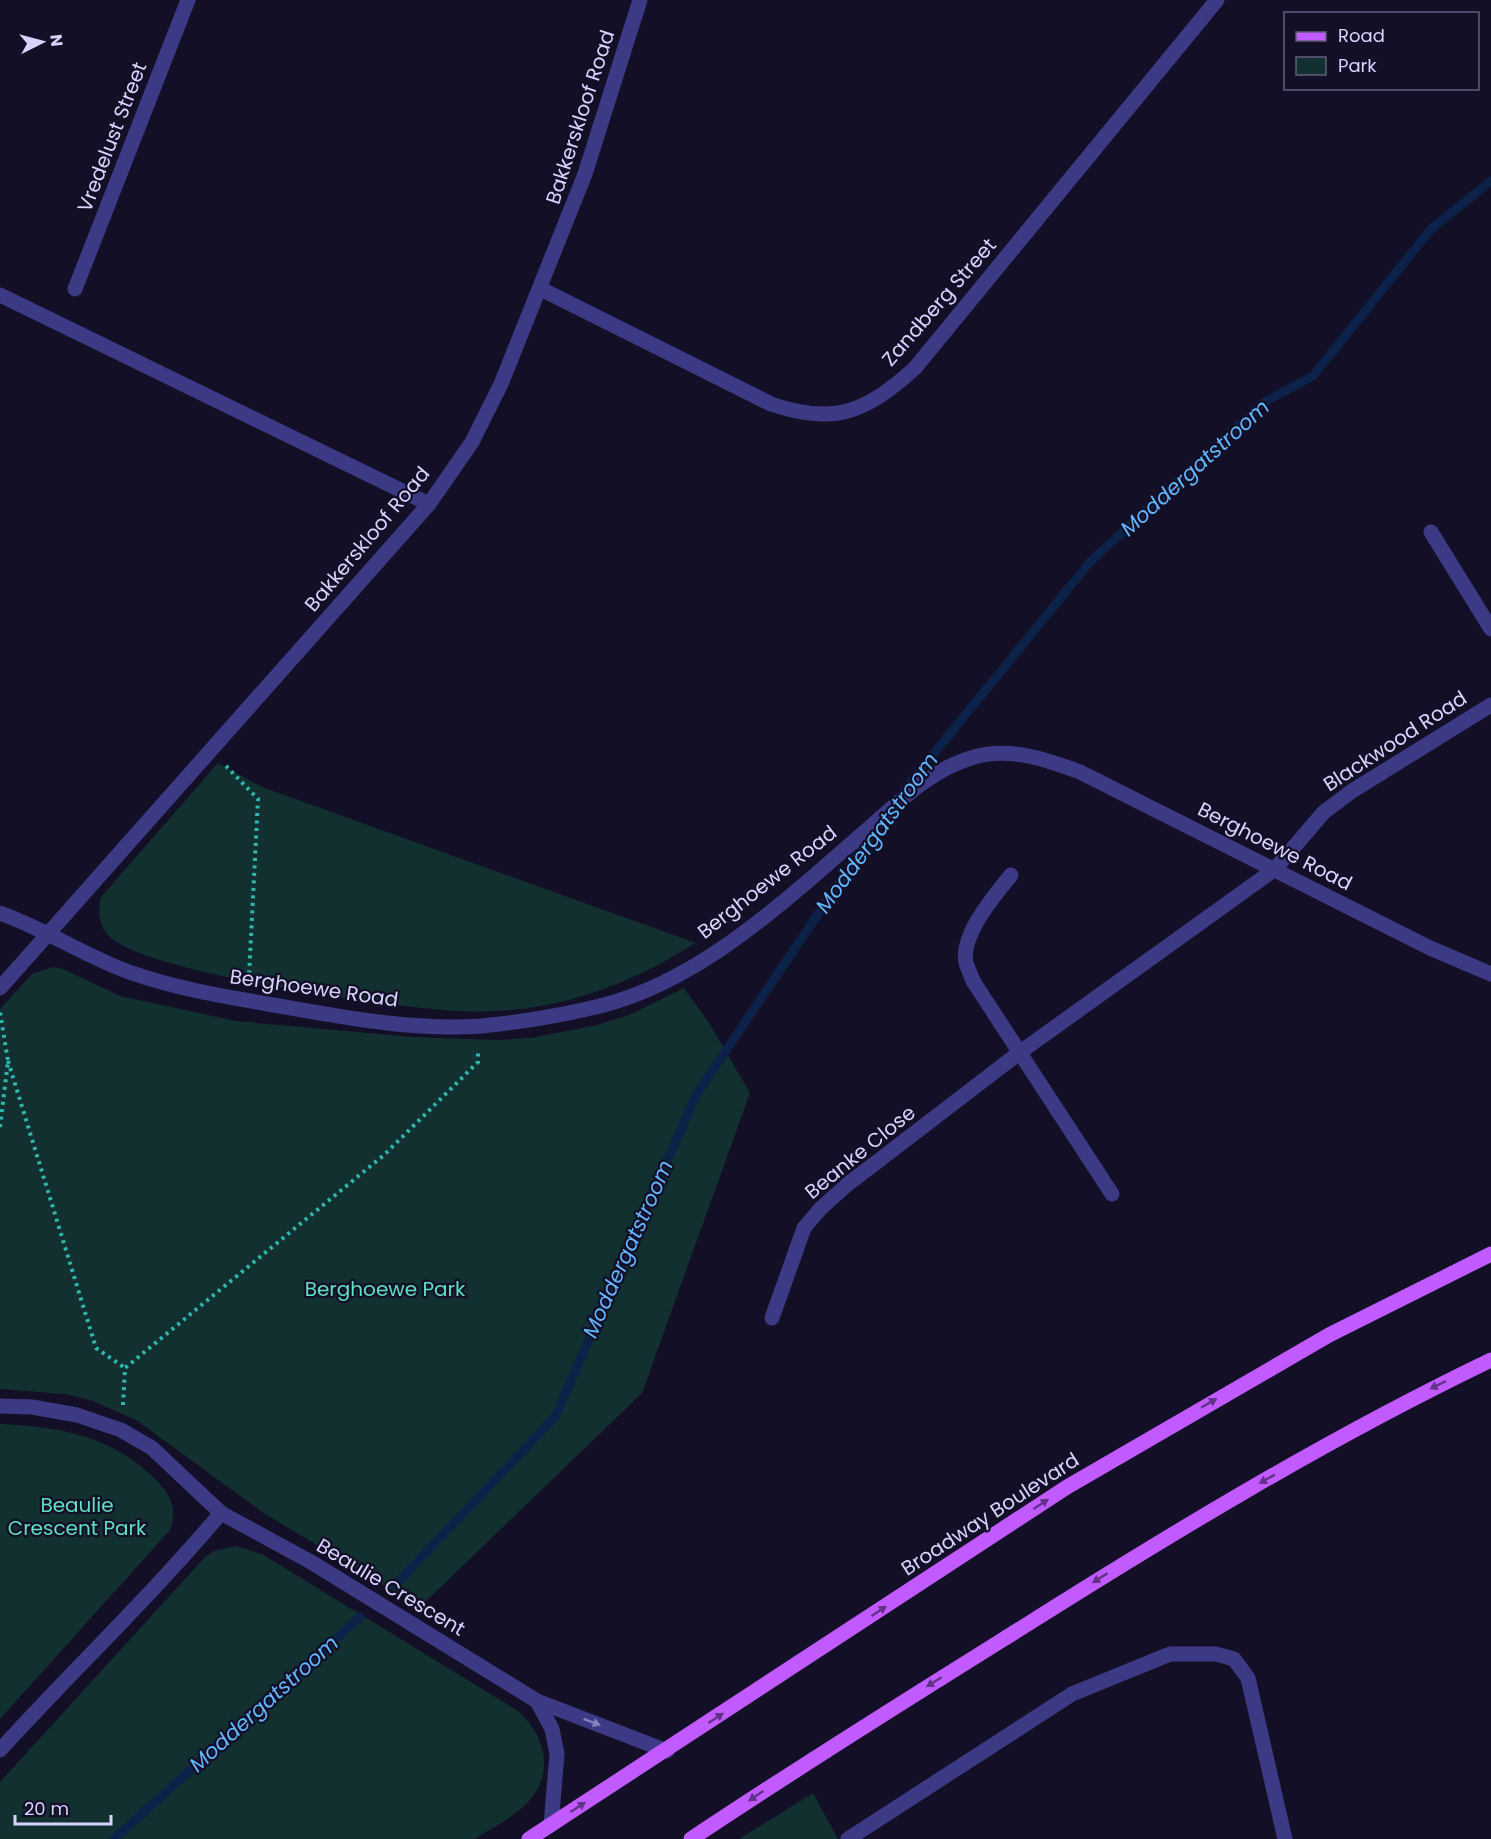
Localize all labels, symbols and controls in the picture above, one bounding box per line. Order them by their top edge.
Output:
north arrow [12,12,72,72]
legend [1284,12,1479,90]
text: Road [1338,23,1385,48]
street label: Bakkerskloof Road [539,26,621,208]
text: N [44,33,68,48]
text: Park [1338,53,1377,78]
street label: Vredelust Street [71,58,153,216]
street label: Zandberg Street [875,232,1003,372]
water label: Moddergatstroom [1114,393,1276,543]
street label: Bakkerskloof Road [298,461,436,617]
street label: Blackwood Road [1318,684,1472,798]
water label: Moddergatstroom [809,747,945,919]
street label: Berghoewe Road [1193,795,1357,897]
street label: Berghoewe Road [691,819,843,945]
street label: Berghoewe Road [228,962,400,1014]
street label: Beanke Close [799,1099,921,1205]
water label: Moddergatstroom [575,1155,680,1342]
park label: Berghoewe Park [305,1275,466,1303]
one-way arrow [1430,1381,1447,1390]
one-way arrow [1200,1398,1217,1408]
street label: Broadway Boulevard [896,1446,1084,1582]
one-way arrow [1259,1474,1276,1484]
park label: Beaulie Crescent Park [8,1491,147,1542]
one-way arrow [1033,1498,1050,1509]
street label: Beaulie Crescent [311,1531,471,1643]
one-way arrow [1092,1573,1108,1584]
one-way arrow [870,1605,886,1617]
water label: Moddergatstroom [183,1629,345,1779]
one-way arrow [926,1677,943,1688]
one-way arrow [708,1713,724,1724]
one-way arrow [583,1717,601,1727]
scale bar [15,1788,111,1826]
one-way arrow [748,1790,764,1801]
text: 20 m [24,1796,69,1821]
one-way arrow [570,1802,587,1813]

